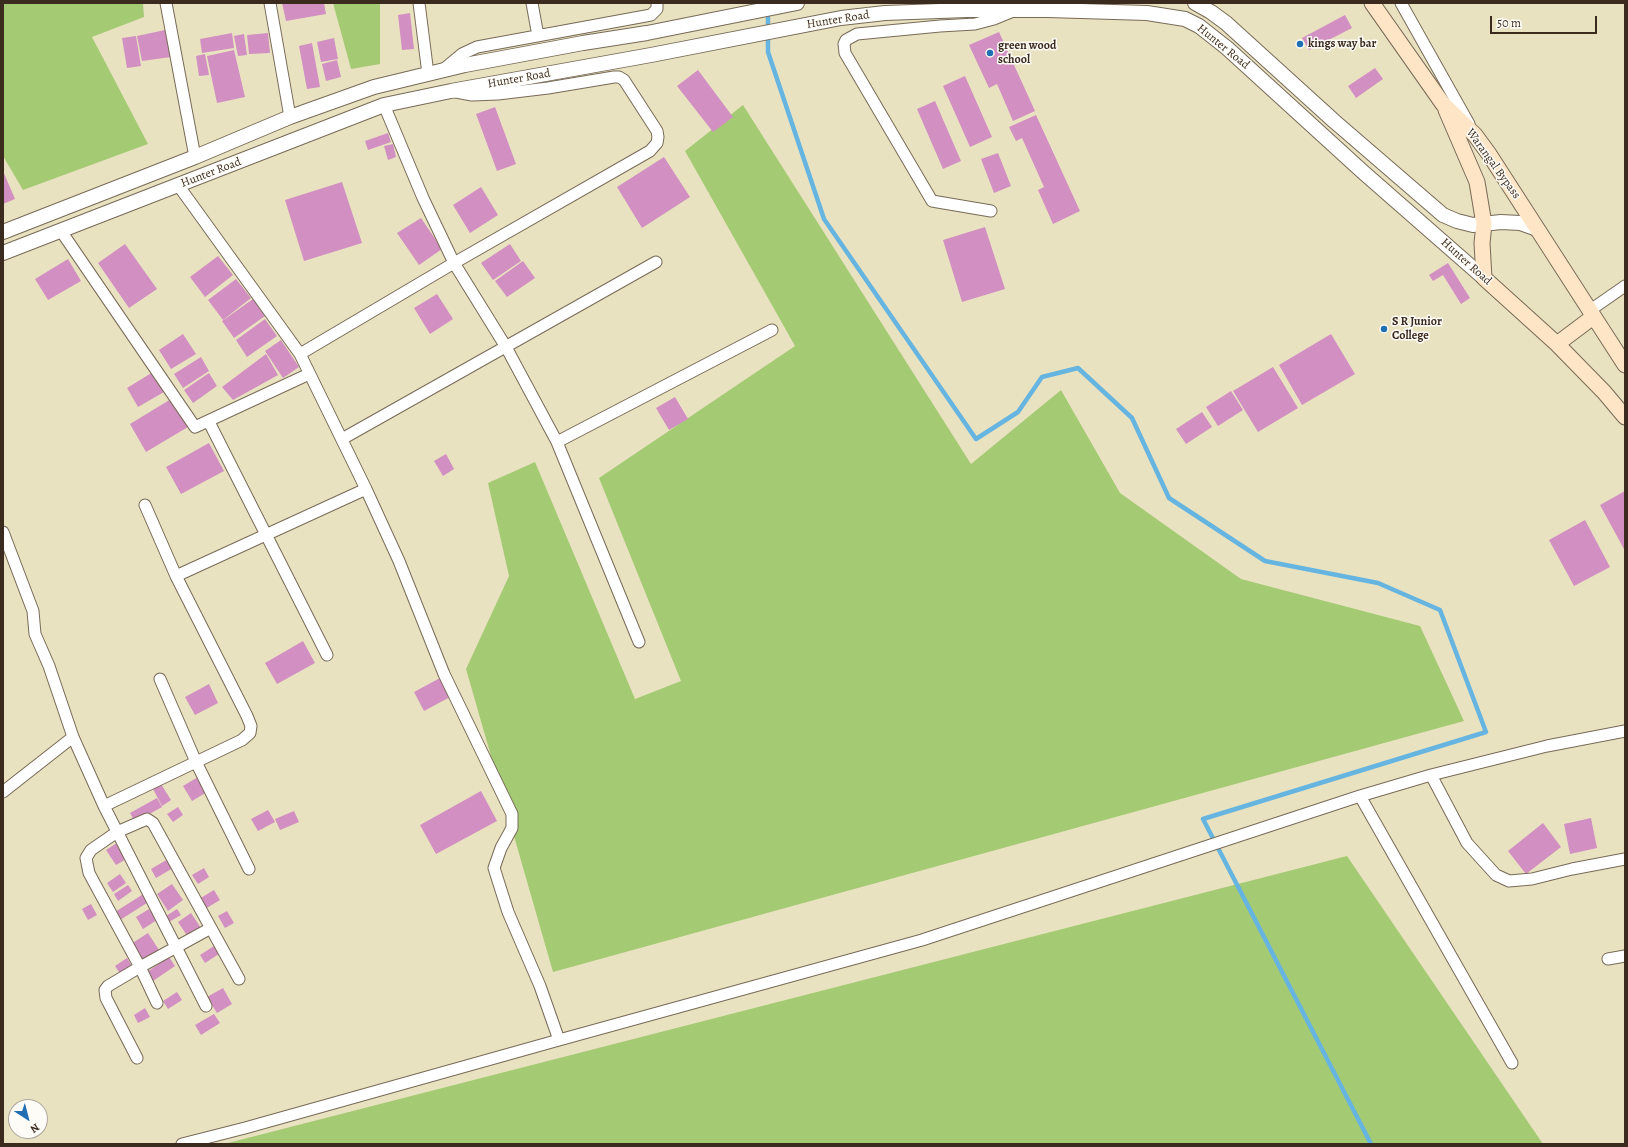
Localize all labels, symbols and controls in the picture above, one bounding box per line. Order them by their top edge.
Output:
street label: Hunter Road [806,8,870,32]
scale bar [1492,8,1599,34]
text: 50 m [1497,15,1521,31]
street label: Hunter Road [1194,21,1252,73]
place label: kings way bar [1308,37,1376,51]
place label: green wood school [998,39,1056,67]
marker: kings way bar [1295,39,1305,49]
marker: green wood school [985,48,995,58]
street label: Hunter Road [487,66,551,92]
street label: Warangal Bypass [1463,126,1523,202]
street label: Hunter Road [179,155,243,191]
street label: Hunter Road [1438,235,1494,289]
place label: S R Junior College [1392,315,1442,343]
marker: S R Junior College [1379,324,1389,334]
north arrow [8,1099,48,1139]
text: N [27,1120,42,1137]

